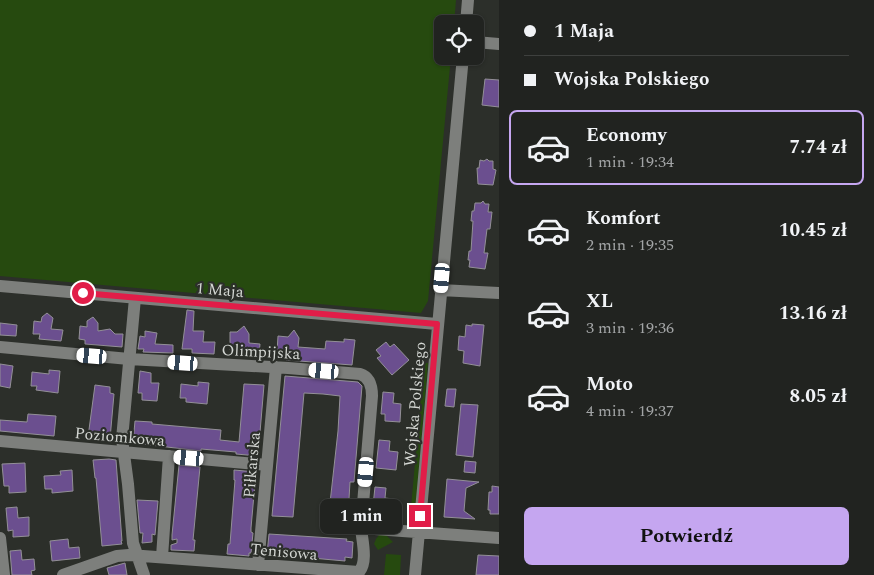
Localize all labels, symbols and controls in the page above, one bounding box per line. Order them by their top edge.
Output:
map controls [434,15,484,65]
button: locate [434,15,484,65]
text: 1 Maja [554,17,614,46]
text: Wojska Polskiego [554,65,709,94]
text: Economy [586,121,667,150]
icon: car [526,125,571,170]
text: 7.74 zł [790,133,847,162]
text: 1 min · 19:34 [586,150,674,174]
text: Komfort [586,204,661,233]
icon: car [526,208,571,253]
text: 10.45 zł [779,216,847,245]
text: 2 min · 19:35 [586,233,674,257]
car [433,262,450,294]
street label: 1 Maja [195,276,245,304]
route start [72,282,94,304]
text: XL [586,287,613,316]
icon: car [526,291,571,336]
text: 13.16 zł [779,299,847,328]
text: 3 min · 19:36 [586,316,674,340]
street label: Olimpijska [221,338,301,366]
street label: Wojska Polskiego [398,341,432,467]
car [76,347,107,365]
car [167,354,198,372]
car [308,362,339,380]
text: Moto [586,370,633,399]
icon: car [526,374,571,419]
text: 8.05 zł [790,382,847,411]
text: 4 min · 19:37 [586,399,674,423]
street label: Poziomkowa [74,421,166,453]
street label: Piłkarska [237,431,267,499]
car [173,449,204,467]
car [357,456,374,488]
callout: 1 min [320,498,402,534]
text: 1 min [340,504,382,528]
route end [409,505,431,527]
button: Potwierdź [524,507,849,565]
street label: Tenisowa [249,537,319,567]

